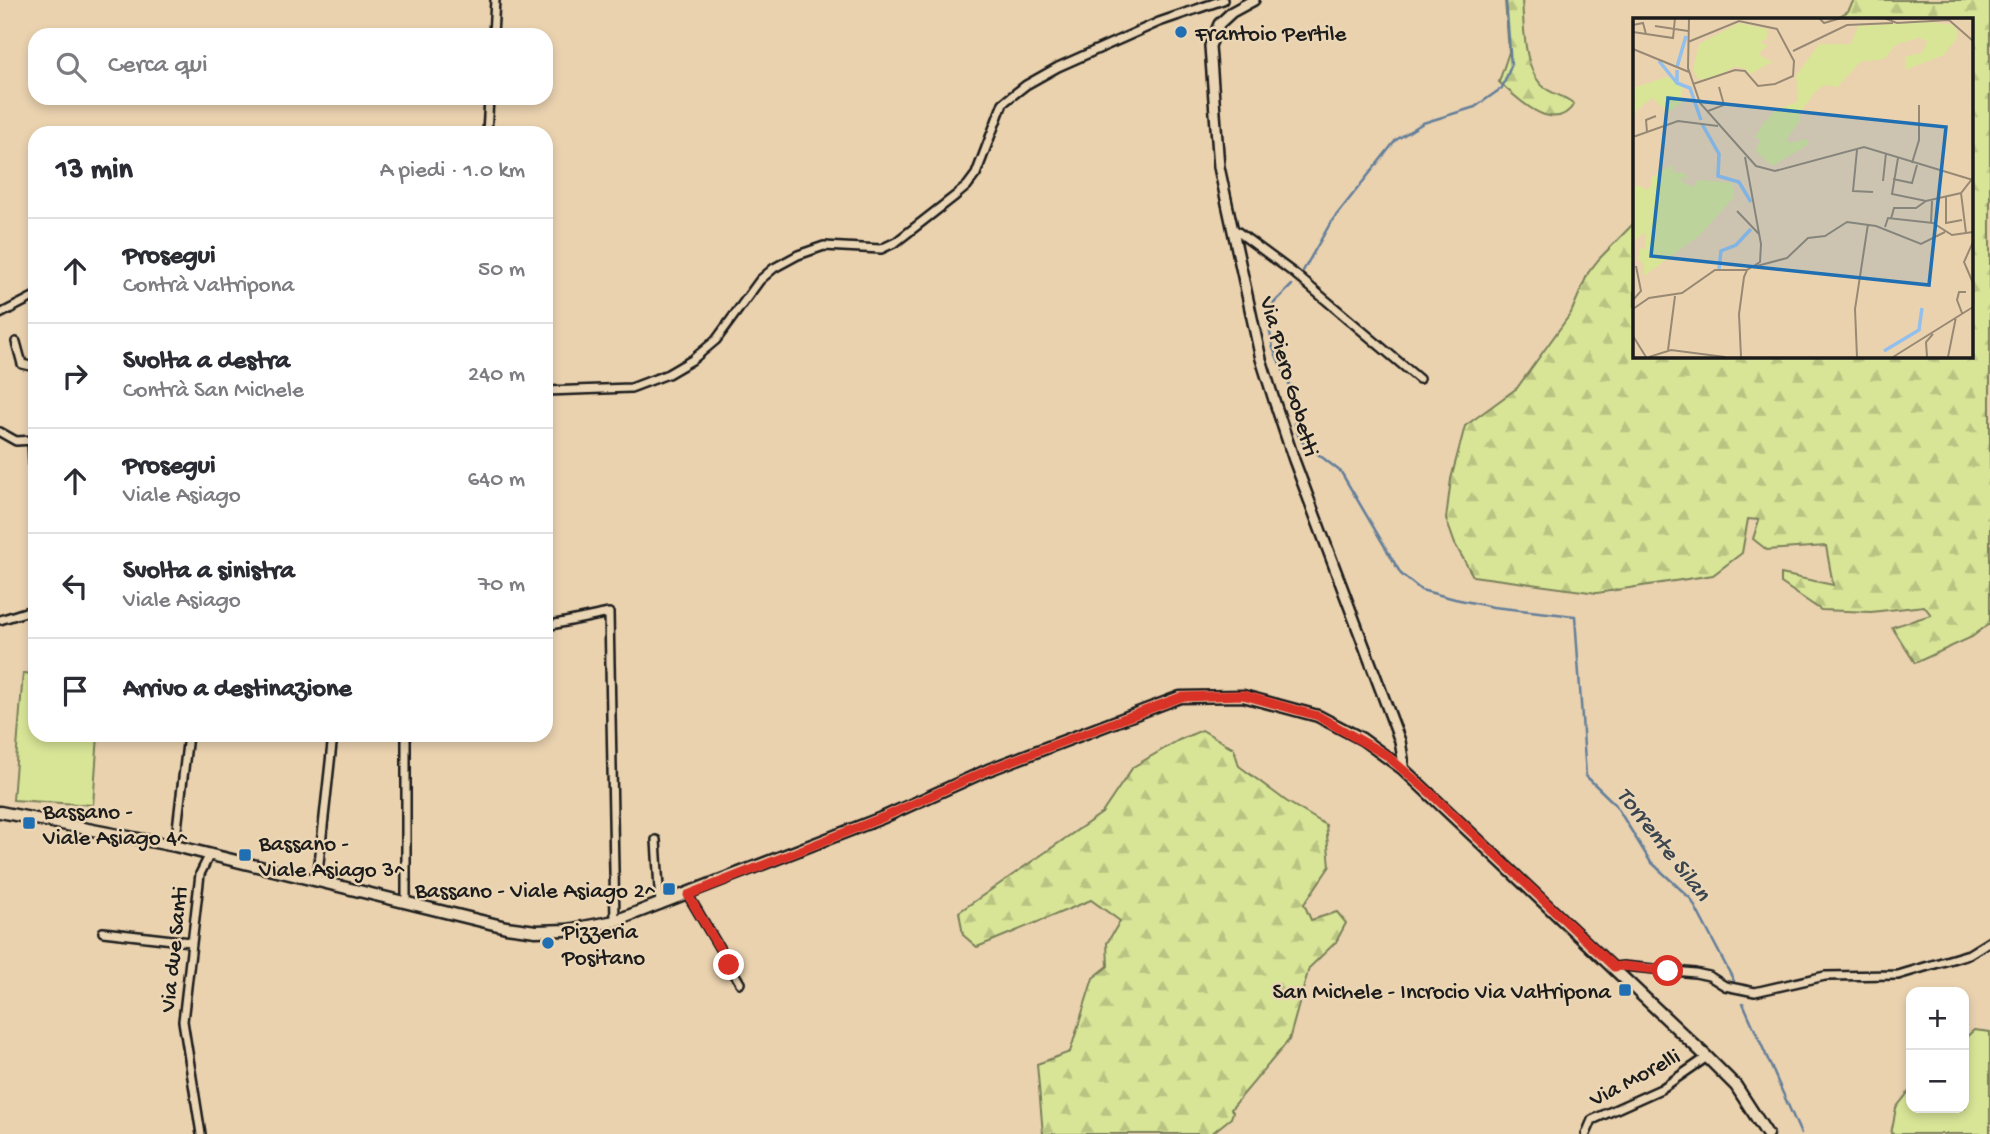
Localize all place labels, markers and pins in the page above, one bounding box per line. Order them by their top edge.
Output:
place label: Frantoio Pertile [1194,22,1347,49]
marker: Frantoio Pertile [1173,24,1189,40]
place label: Bassano - Viale Asiago 4^ [42,800,188,853]
marker: Bassano - Viale Asiago 4^ [21,815,37,831]
place label: Bassano - Viale Asiago 3^ [258,832,405,885]
marker: Bassano - Viale Asiago 3^ [237,847,253,863]
place label: Bassano - Viale Asiago 2^ [414,879,656,906]
marker: Bassano - Viale Asiago 2^ [661,881,677,897]
place label: Pizzeria Positano [561,920,645,973]
marker: Pizzeria Positano [540,935,556,951]
place label: San Michele - Incrocio Via Valtripona [1273,980,1612,1007]
marker: San Michele - Incrocio Via Valtripona [1617,982,1633,998]

